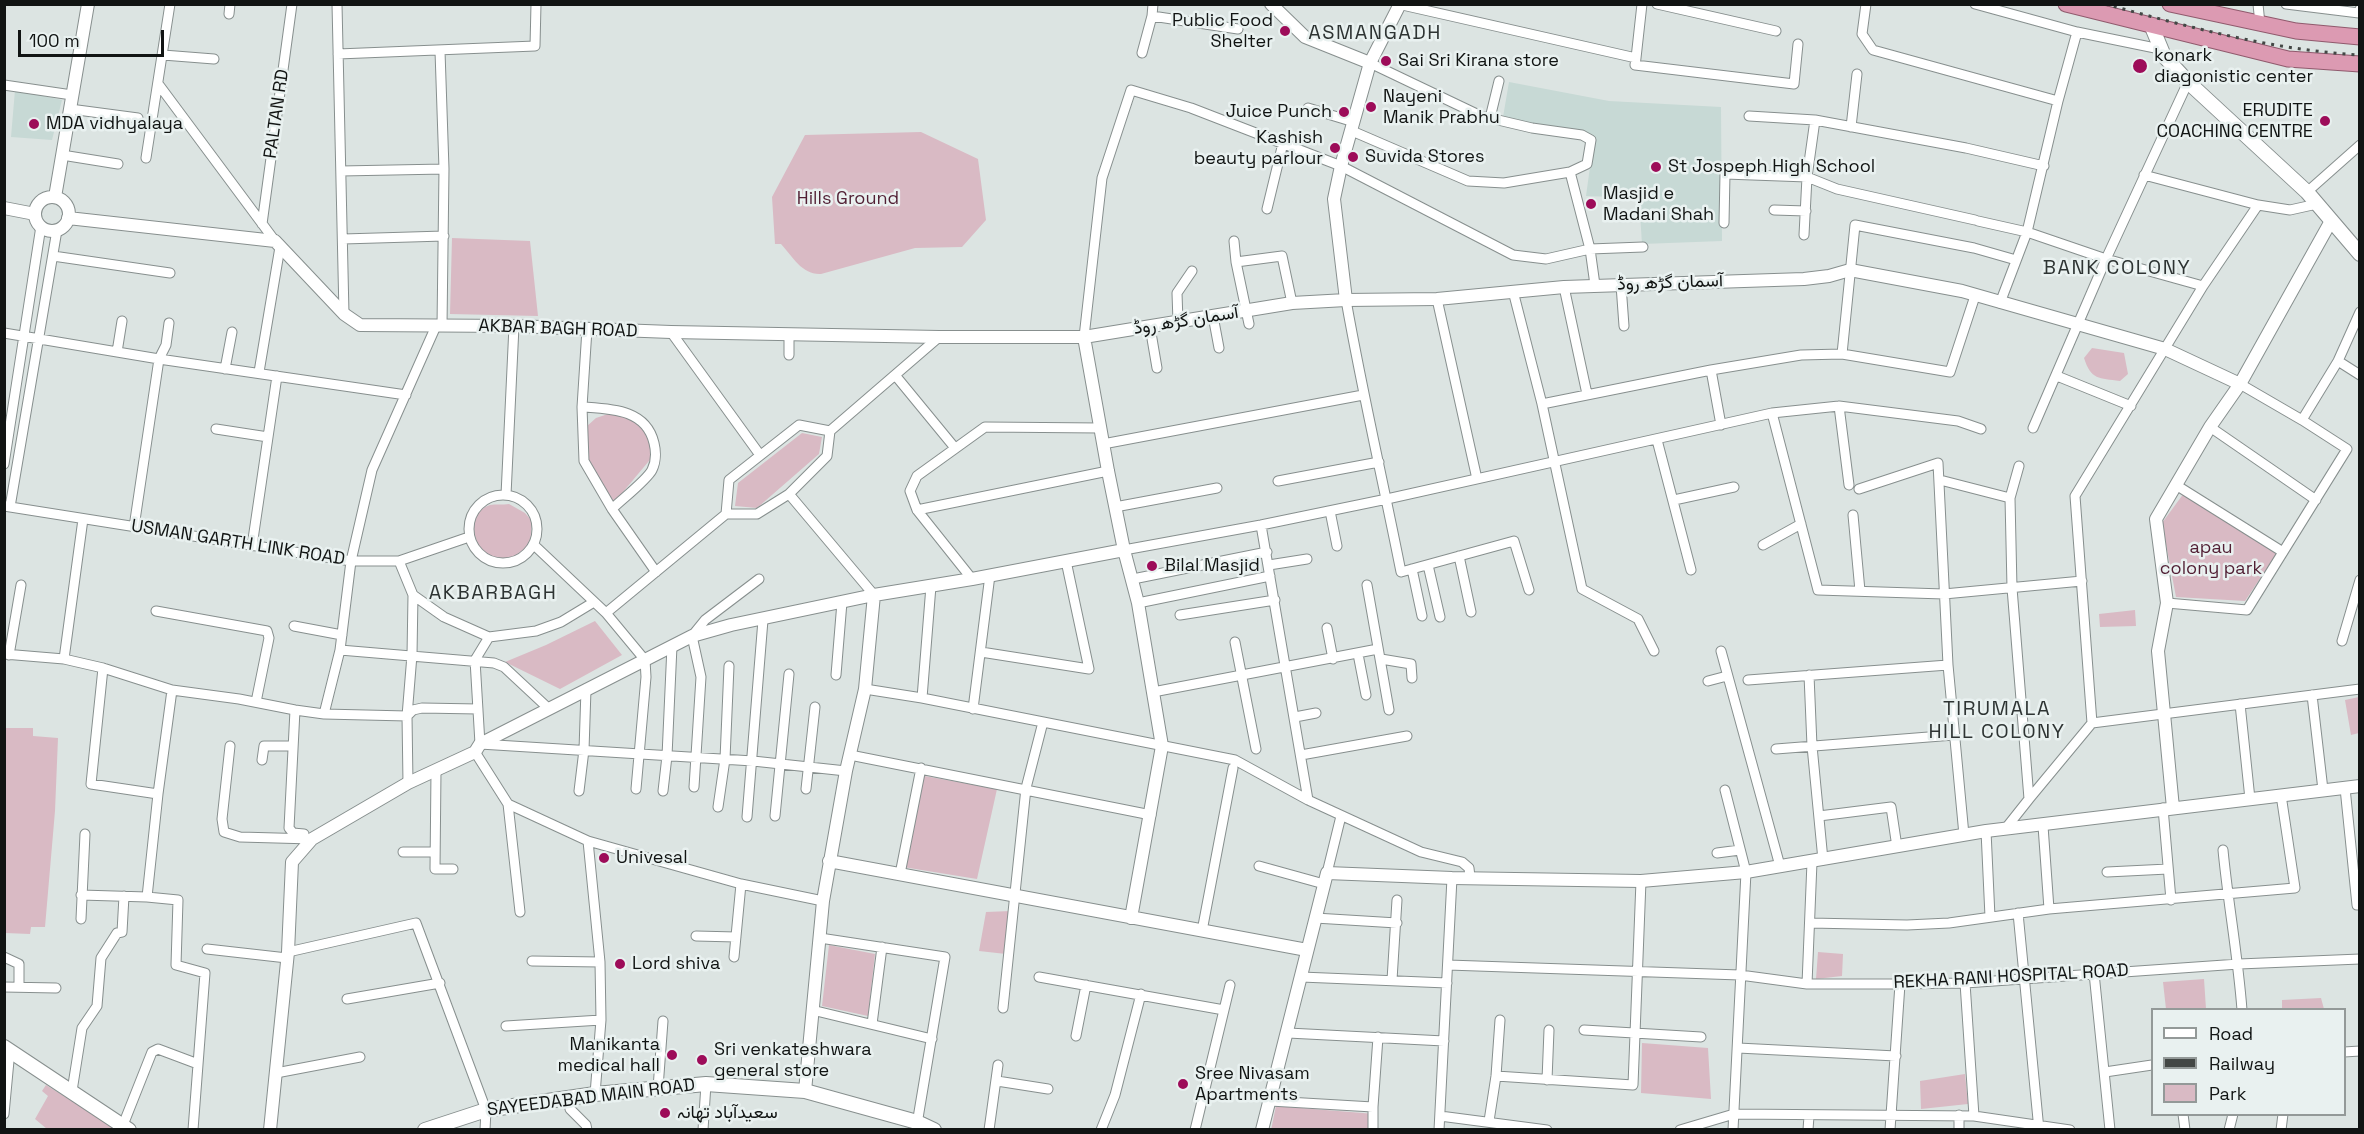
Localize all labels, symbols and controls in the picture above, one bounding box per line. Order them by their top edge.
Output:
place label: Public Food Shelter [1172,10,1273,52]
scale bar [21,18,166,56]
district label: ASMANGADH [1308,22,1442,46]
marker: Public Food Shelter [1278,24,1292,38]
text: 100 m [29,29,80,52]
place label: konark diagonistic center [2154,45,2313,88]
place label: Sai Sri Kirana store [1398,50,1559,72]
marker: Sai Sri Kirana store [1379,54,1393,68]
marker: konark diagonistic center [2131,57,2149,75]
street label: PALTAN RD [260,68,294,160]
place label: Nayeni Manik Prabhu [1383,86,1500,128]
marker: Nayeni Manik Prabhu [1364,100,1378,114]
place label: ERUDITE COACHING CENTRE [2156,100,2313,142]
place label: Juice Punch [1226,101,1332,123]
marker: Juice Punch [1337,105,1351,119]
place label: MDA vidhyalaya [46,113,183,135]
marker: ERUDITE COACHING CENTRE [2318,114,2332,128]
marker: MDA vidhyalaya [27,117,41,131]
place label: Kashish beauty parlour [1194,127,1323,170]
marker: Kashish beauty parlour [1328,141,1342,155]
place label: Suvida Stores [1365,146,1484,168]
marker: Suvida Stores [1346,150,1360,164]
place label: St Jospeph High School [1668,156,1875,178]
marker: St Jospeph High School [1649,160,1663,174]
place label: Masjid e Madani Shah [1603,183,1714,226]
park label: Hills Ground [797,188,899,210]
marker: Masjid e Madani Shah [1584,197,1598,211]
district label: BANK COLONY [2043,257,2191,281]
street label: آسمان گڑھ روڈ [1617,270,1723,296]
street label: آسمان گڑھ روڈ [1132,302,1240,340]
street label: AKBAR BAGH ROAD [478,315,638,343]
street label: USMAN GARTH LINK ROAD [130,515,346,571]
park label: apau colony park [2160,537,2262,580]
place label: Bilal Masjid [1164,555,1260,577]
marker: Bilal Masjid [1145,559,1159,573]
district label: AKBARBAGH [429,582,557,606]
district label: TIRUMALA HILL COLONY [1928,698,2066,745]
place label: Univesal [616,847,688,869]
marker: Univesal [597,851,611,865]
place label: Lord shiva [632,953,720,975]
marker: Lord shiva [613,957,627,971]
street label: REKHA RANI HOSPITAL ROAD [1893,960,2129,994]
legend [2151,1008,2346,1116]
text: Road [2209,1022,2253,1045]
place label: Manikanta medical hall [558,1034,660,1076]
place label: Sri venkateshwara general store [714,1039,872,1082]
marker: Manikanta medical hall [665,1048,679,1062]
text: Railway [2209,1052,2275,1075]
marker: Sri venkateshwara general store [695,1053,709,1067]
place label: Sree Nivasam Apartments [1195,1063,1310,1106]
street label: SAYEEDABAD MAIN ROAD [486,1075,696,1121]
marker: Sree Nivasam Apartments [1176,1077,1190,1091]
text: Park [2209,1082,2246,1105]
place label: سعیدآباد تھانہ [677,1102,778,1124]
marker: سعیدآباد تھانہ [658,1106,672,1120]

